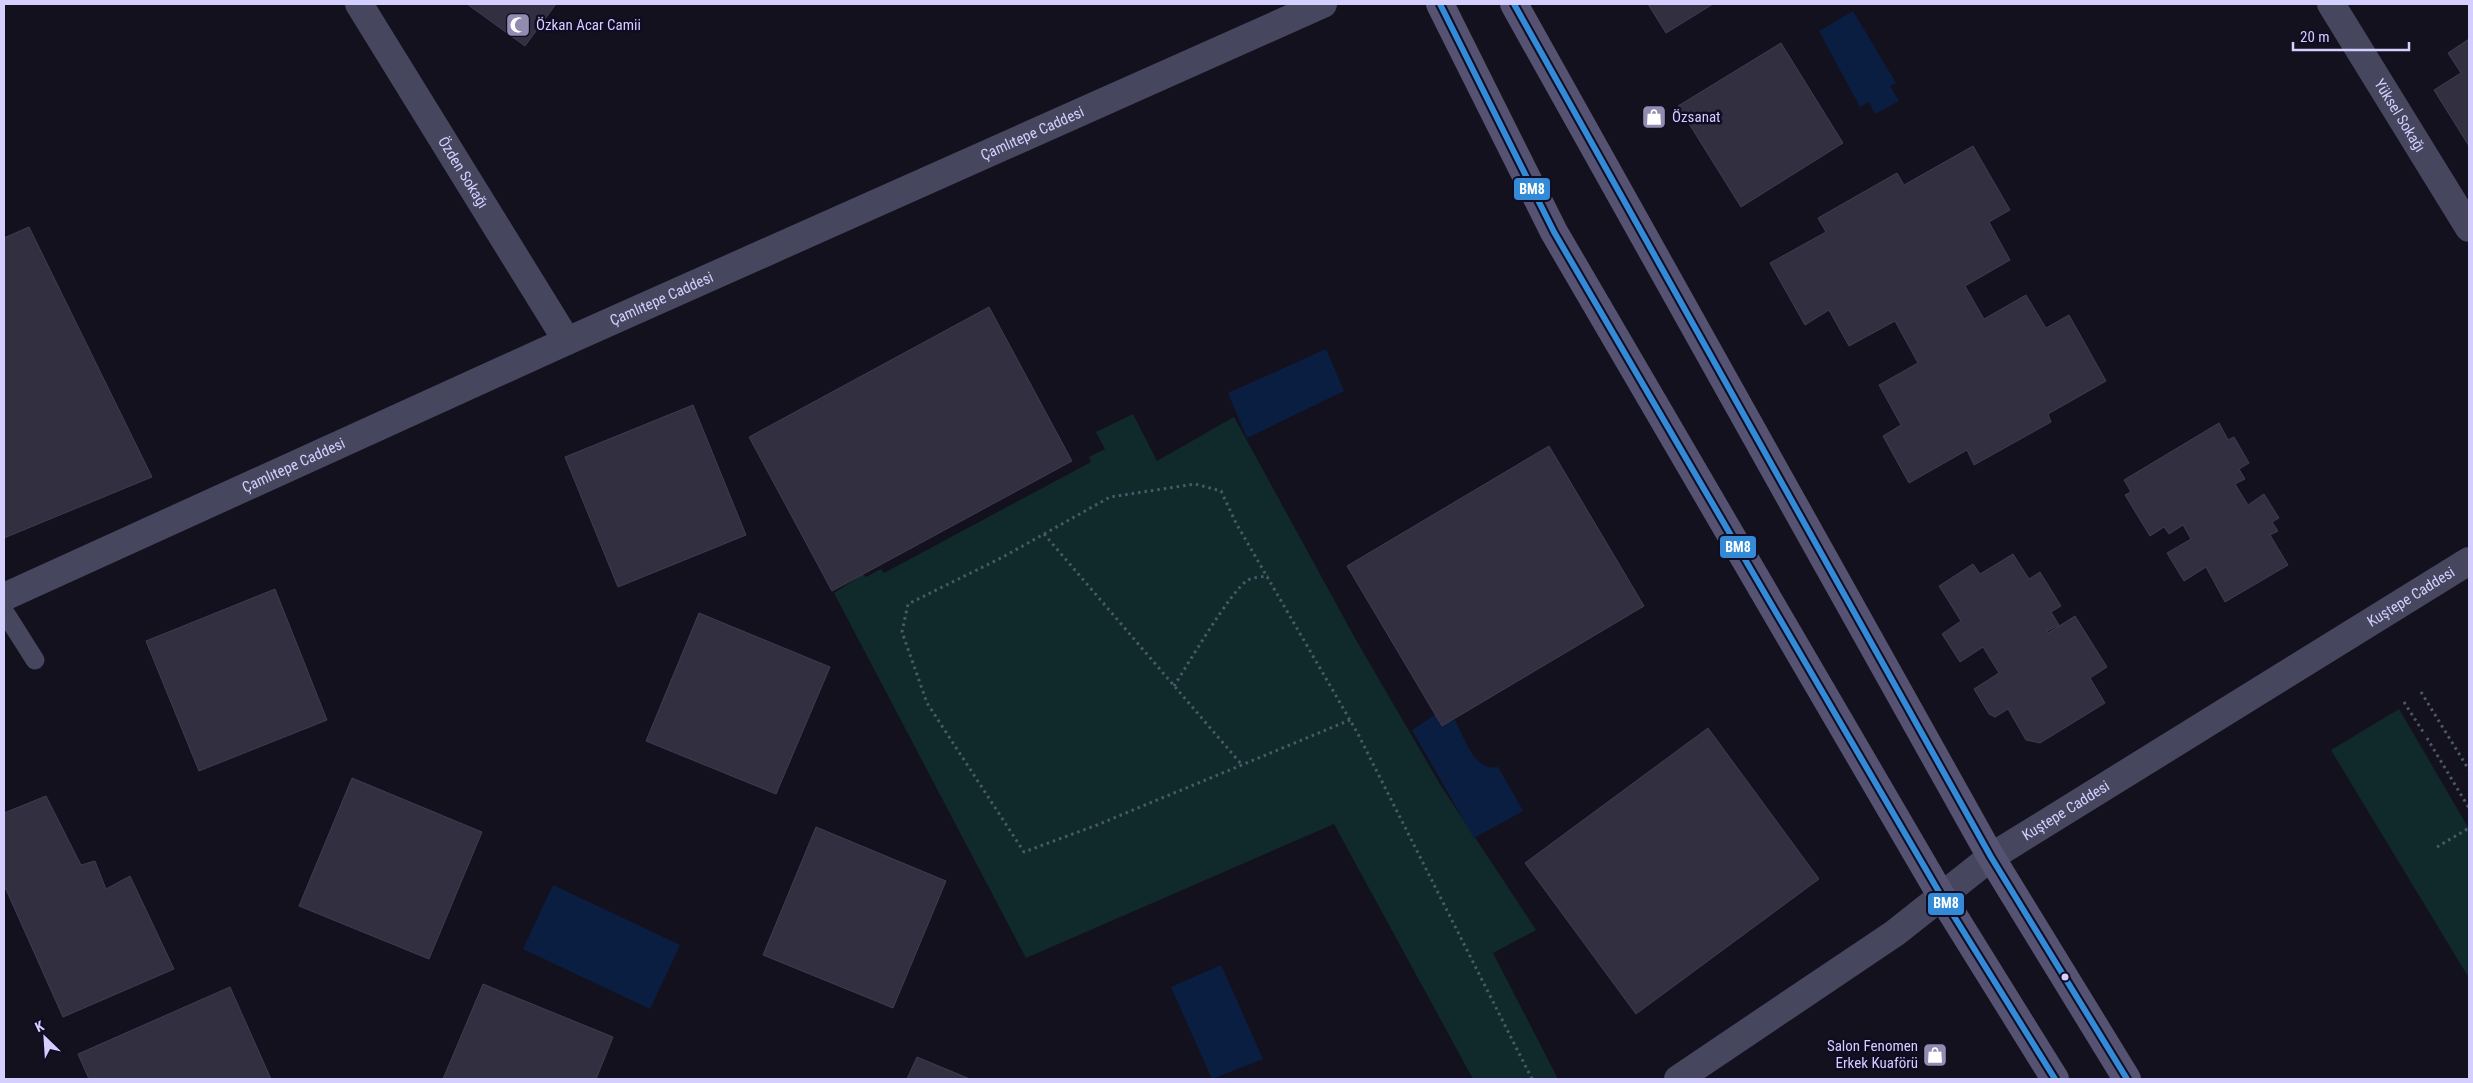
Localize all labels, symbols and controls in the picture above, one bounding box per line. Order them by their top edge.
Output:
mosque icon: Özkan Acar Camii [505,12,531,38]
place label: Özkan Acar Camii [536,16,641,34]
scale bar [2293,20,2409,52]
text: 20 m [2300,28,2330,46]
street label: Yüksel Sokağı [2370,76,2429,155]
street label: Çamlıtepe Caddesi [978,103,1087,164]
shop icon: Özsanat [1641,104,1667,130]
place label: Özsanat [1672,108,1721,126]
street label: Özden Sokağı [434,133,492,212]
line badge: BM8 [1513,177,1551,201]
text: BM8 [1519,181,1545,197]
street label: Çamlıtepe Caddesi [607,268,716,330]
street label: Çamlıtepe Caddesi [239,434,348,497]
line badge: BM8 [1719,535,1757,559]
text: BM8 [1725,539,1751,555]
street label: Kuştepe Caddesi [2364,563,2458,631]
street label: Kuştepe Caddesi [2019,777,2113,844]
line badge: BM8 [1927,892,1965,916]
text: BM8 [1933,895,1959,911]
unlabelled marker [2060,972,2070,982]
north arrow [20,1013,70,1063]
text: K [33,1017,47,1035]
place label: Salon Fenomen Erkek Kuaförü [1827,1037,1918,1072]
shop icon: Salon Fenomen Erkek Kuaförü [1922,1042,1948,1068]

